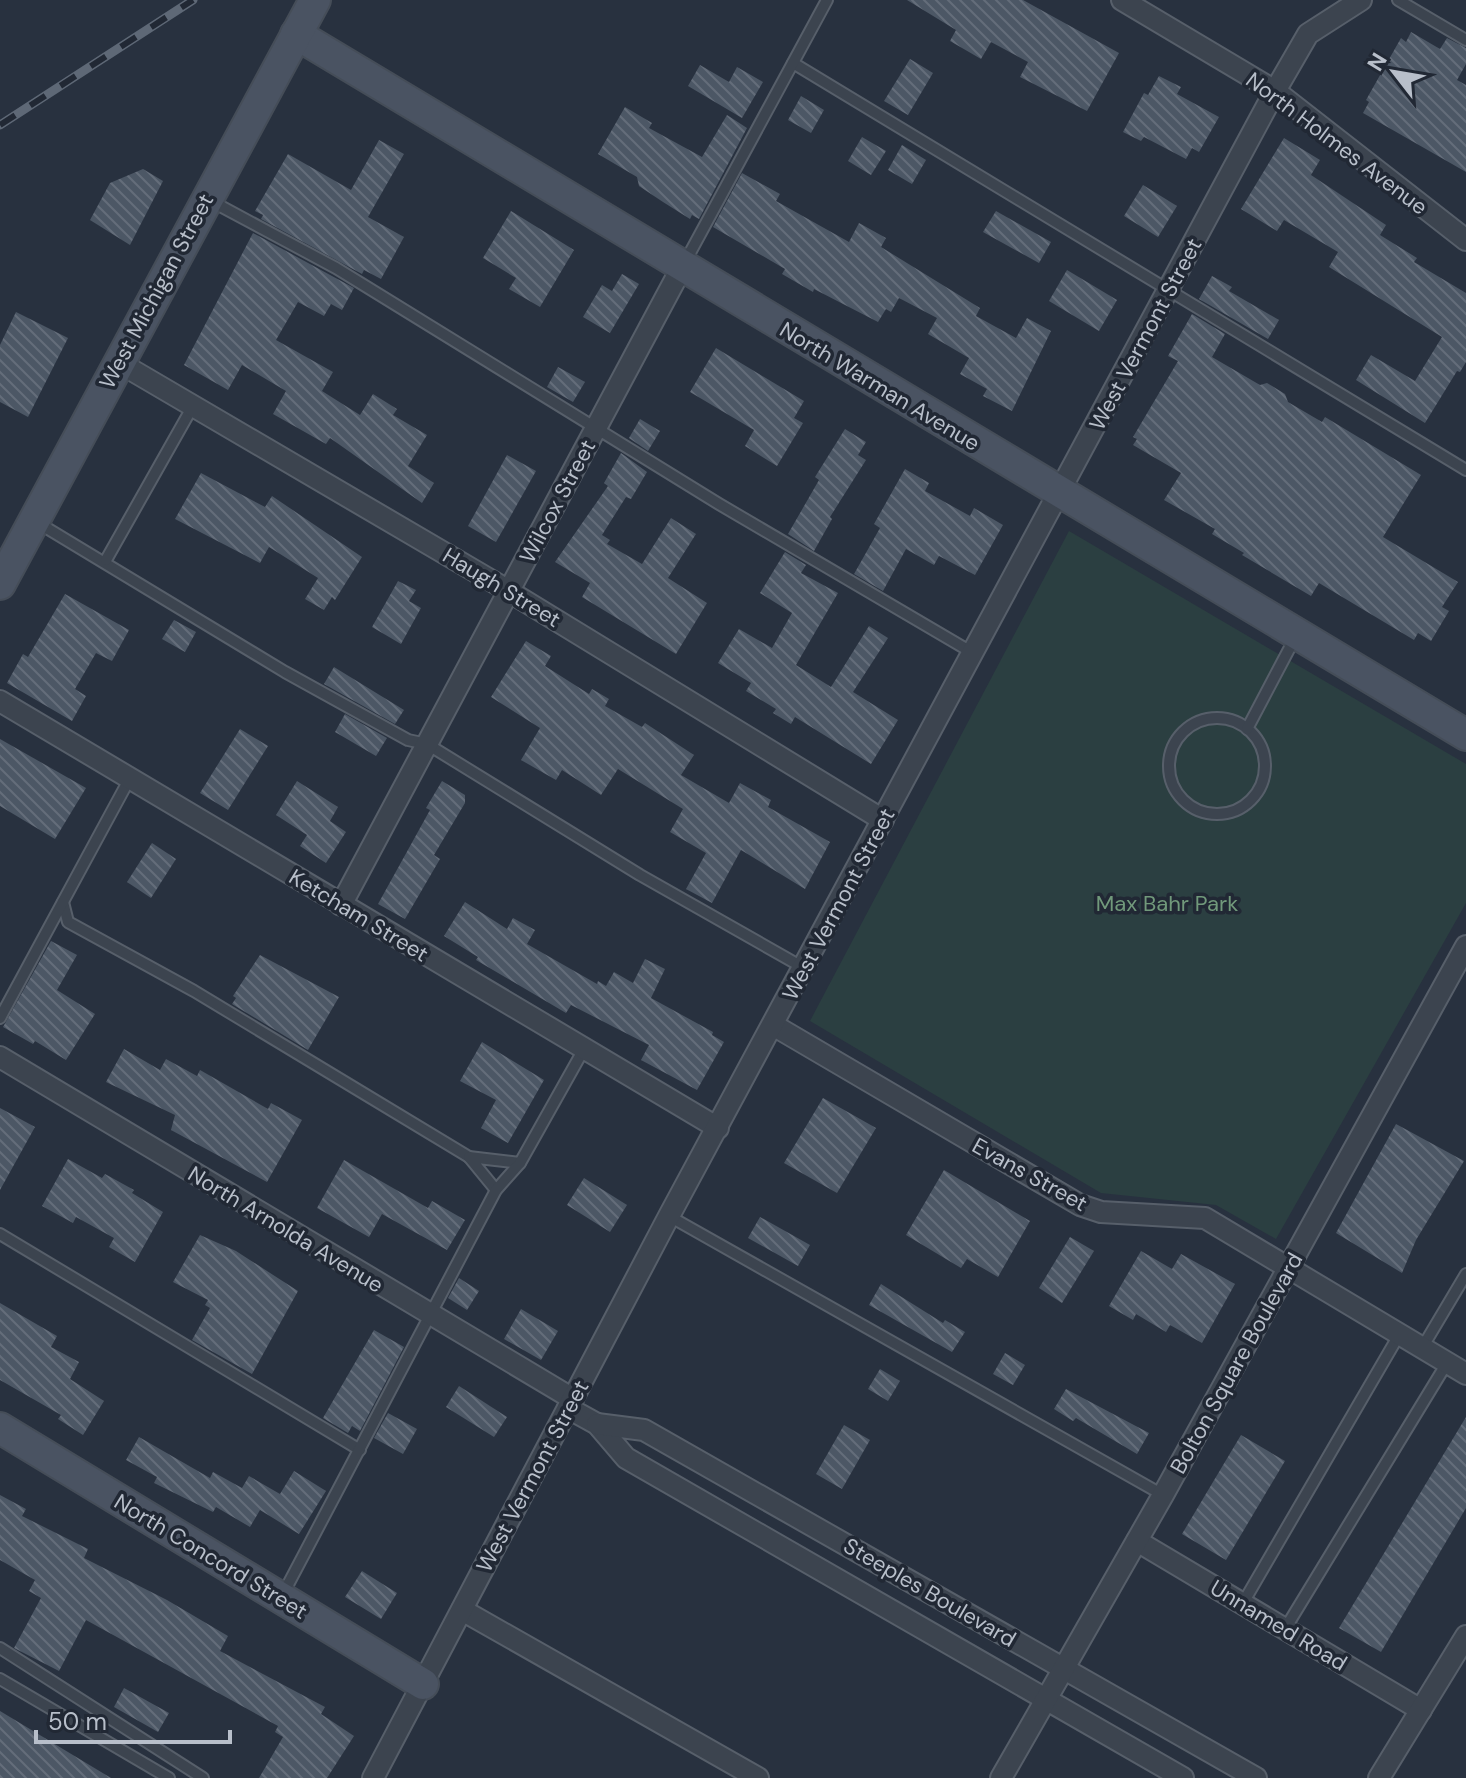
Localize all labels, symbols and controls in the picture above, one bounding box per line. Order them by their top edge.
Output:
north arrow [1354,32,1434,112]
text: N [1361,48,1394,76]
street label: North Holmes Avenue [1240,66,1433,221]
street label: West Michigan Street [93,189,220,394]
street label: West Vermont Street [1082,233,1208,435]
street label: North Warman Avenue [774,315,985,458]
street label: Wilcox Street [513,434,602,568]
street label: Haugh Street [437,541,566,634]
street label: West Vermont Street [775,803,901,1005]
street label: Ketcham Street [284,862,434,968]
park label: Max Bahr Park [1096,889,1238,918]
street label: Evans Street [967,1131,1092,1218]
street label: North Arnolda Avenue [183,1160,389,1299]
street label: Bolton Square Boulevard [1163,1247,1309,1479]
street label: West Vermont Street [469,1375,595,1577]
street label: North Concord Street [109,1487,313,1626]
street label: Steeples Boulevard [838,1531,1021,1654]
street label: Unnamed Road [1205,1573,1352,1678]
scale bar [36,1694,230,1744]
text: 50 m [48,1706,107,1737]

